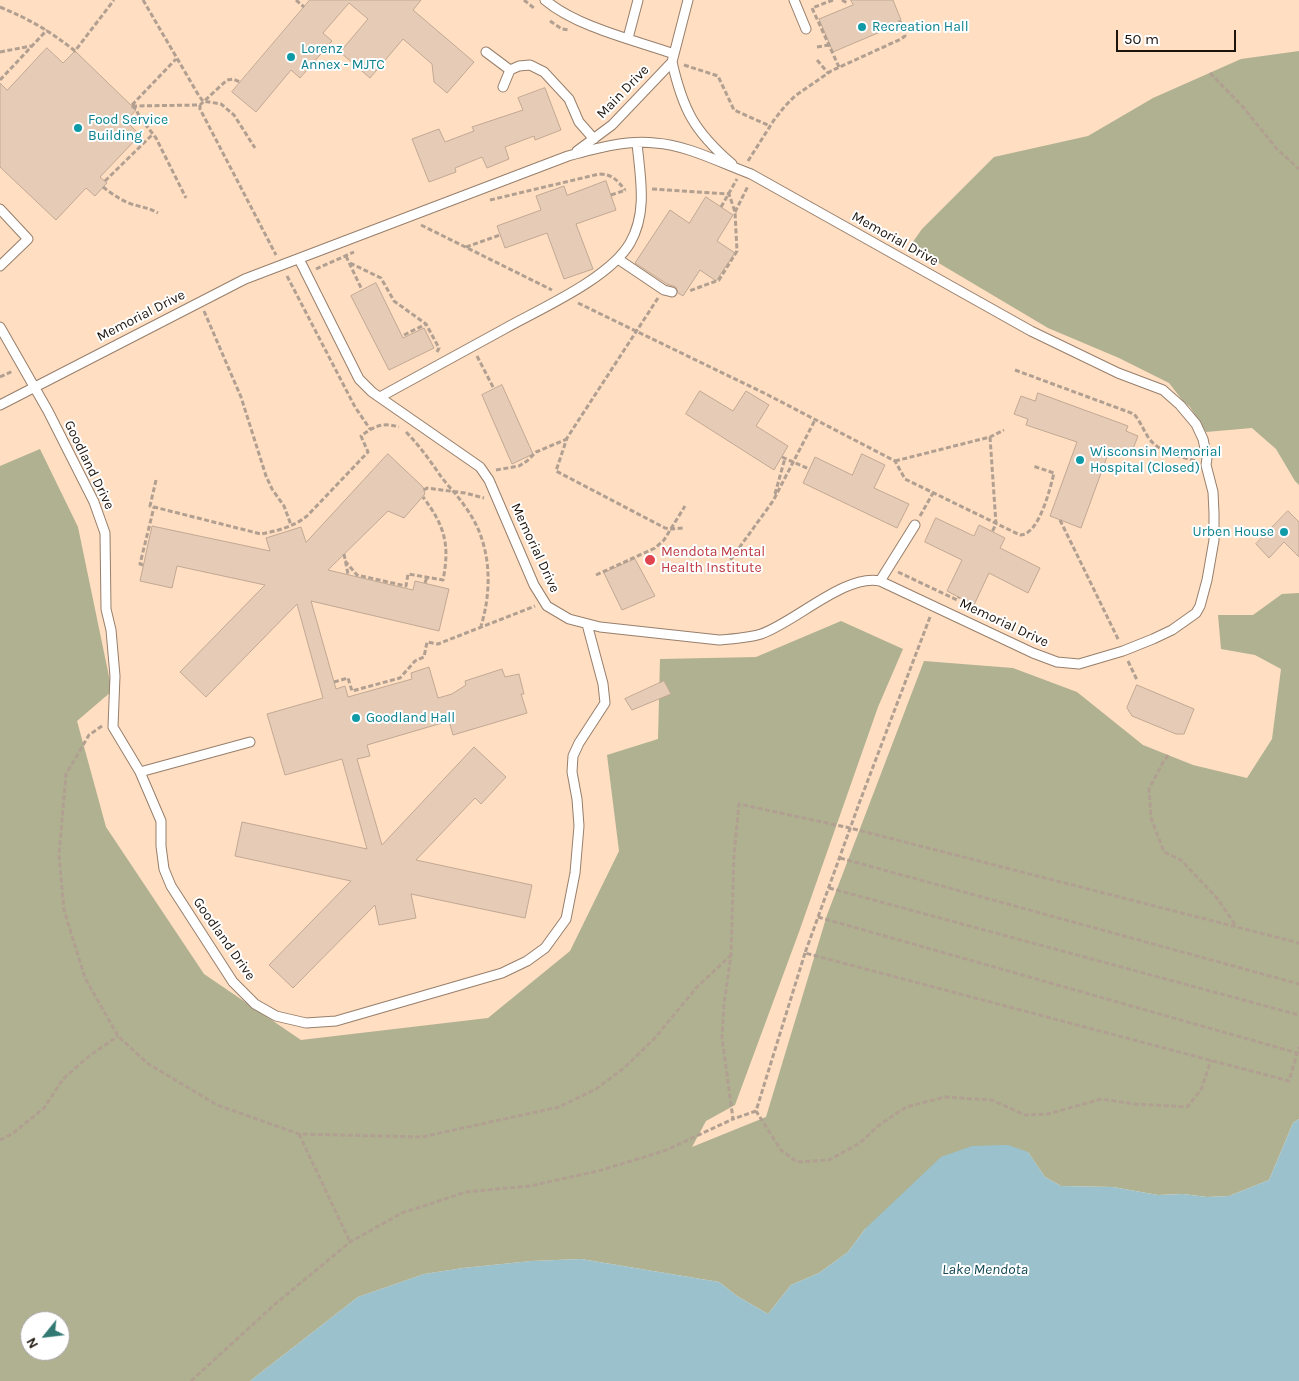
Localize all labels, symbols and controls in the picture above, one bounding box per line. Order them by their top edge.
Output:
place label: Recreation Hall [872,19,969,35]
scale bar [1119,20,1239,52]
marker: Recreation Hall [856,21,868,33]
text: 50 m [1124,30,1159,48]
place label: Lorenz Annex - MJTC [301,41,385,74]
marker: Lorenz Annex - MJTC [285,51,297,63]
street label: Main Drive [593,62,653,122]
place label: Food Service Building [88,112,168,144]
marker: Food Service Building [72,122,84,134]
street label: Memorial Drive [849,208,941,270]
street label: Memorial Drive [94,287,188,345]
street label: Goodland Drive [60,418,118,512]
place label: Wisconsin Memorial Hospital (Closed) [1090,444,1221,477]
marker: Wisconsin Memorial Hospital (Closed) [1074,454,1086,466]
street label: Memorial Drive [507,501,563,595]
place label: Urben House [1193,524,1274,540]
marker: Urben House [1278,526,1290,538]
place label: Mendota Mental Health Institute [661,544,765,576]
marker: Mendota Mental Health Institute [643,553,657,567]
street label: Memorial Drive [957,595,1051,651]
place label: Goodland Hall [366,710,455,726]
marker: Goodland Hall [350,712,362,724]
street label: Goodland Drive [189,894,259,984]
water label: Lake Mendota [942,1261,1028,1279]
north arrow [20,1311,70,1361]
text: N [22,1335,42,1352]

